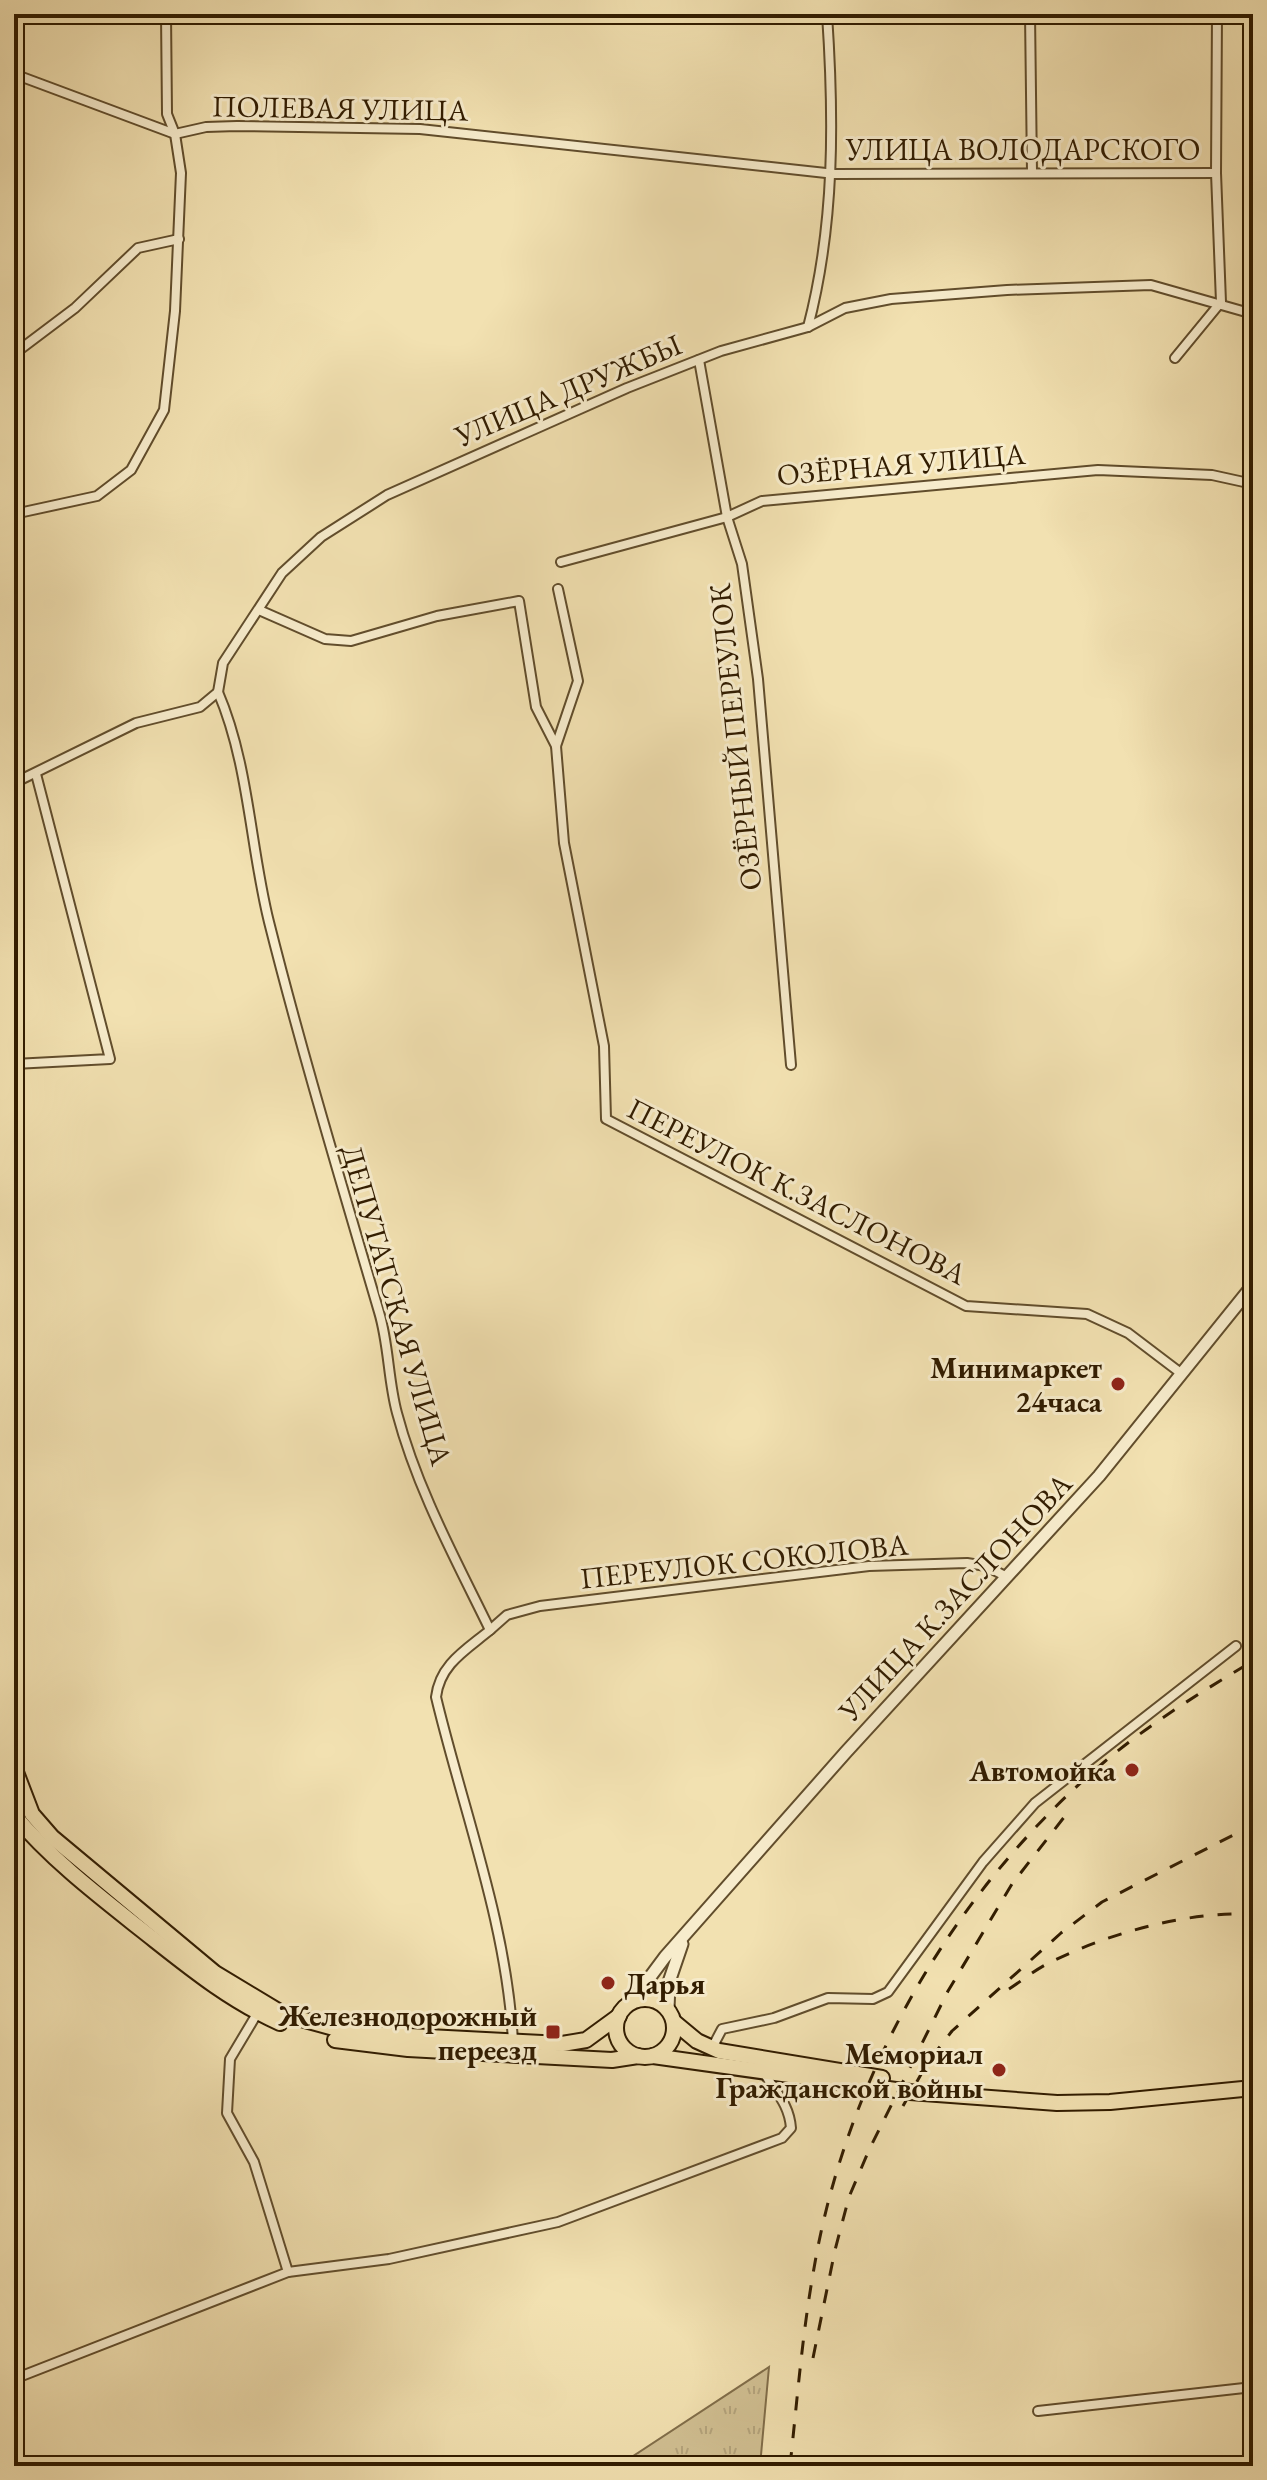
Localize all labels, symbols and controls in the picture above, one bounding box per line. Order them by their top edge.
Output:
street label: ПОЛЕВАЯ УЛИЦА [212,86,469,130]
street label: УЛИЦА ВОЛОДАРСКОГО [845,130,1200,169]
street label: УЛИЦА ДРУЖБЫ [448,325,687,456]
street label: ОЗЁРНАЯ УЛИЦА [775,434,1027,494]
street label: ОЗЁРНЫЙ ПЕРЕУЛОК [699,581,771,893]
street label: ПЕРЕУЛОК К.ЗАСЛОНОВА [621,1088,973,1294]
street label: ДЕПУТАТСКАЯ УЛИЦА [333,1140,461,1470]
place label: Минимаркет 24часа [930,1348,1103,1421]
marker: Минимаркет 24часа [1109,1375,1127,1393]
street label: УЛИЦА К.ЗАСЛОНОВА [829,1465,1080,1730]
street label: ПЕРЕУЛОК СОКОЛОВА [578,1524,910,1598]
place label: Автомойка [968,1751,1117,1790]
marker: Автомойка [1123,1761,1141,1779]
place label: Дарья [624,1964,705,2003]
marker: Дарья [599,1974,617,1992]
place label: Железнодорожный переезд [278,1996,537,2069]
marker: Железнодорожный переезд [544,2023,562,2041]
place label: Мемориал Гражданской войны [715,2034,983,2107]
marker: Мемориал Гражданской войны [990,2061,1008,2079]

